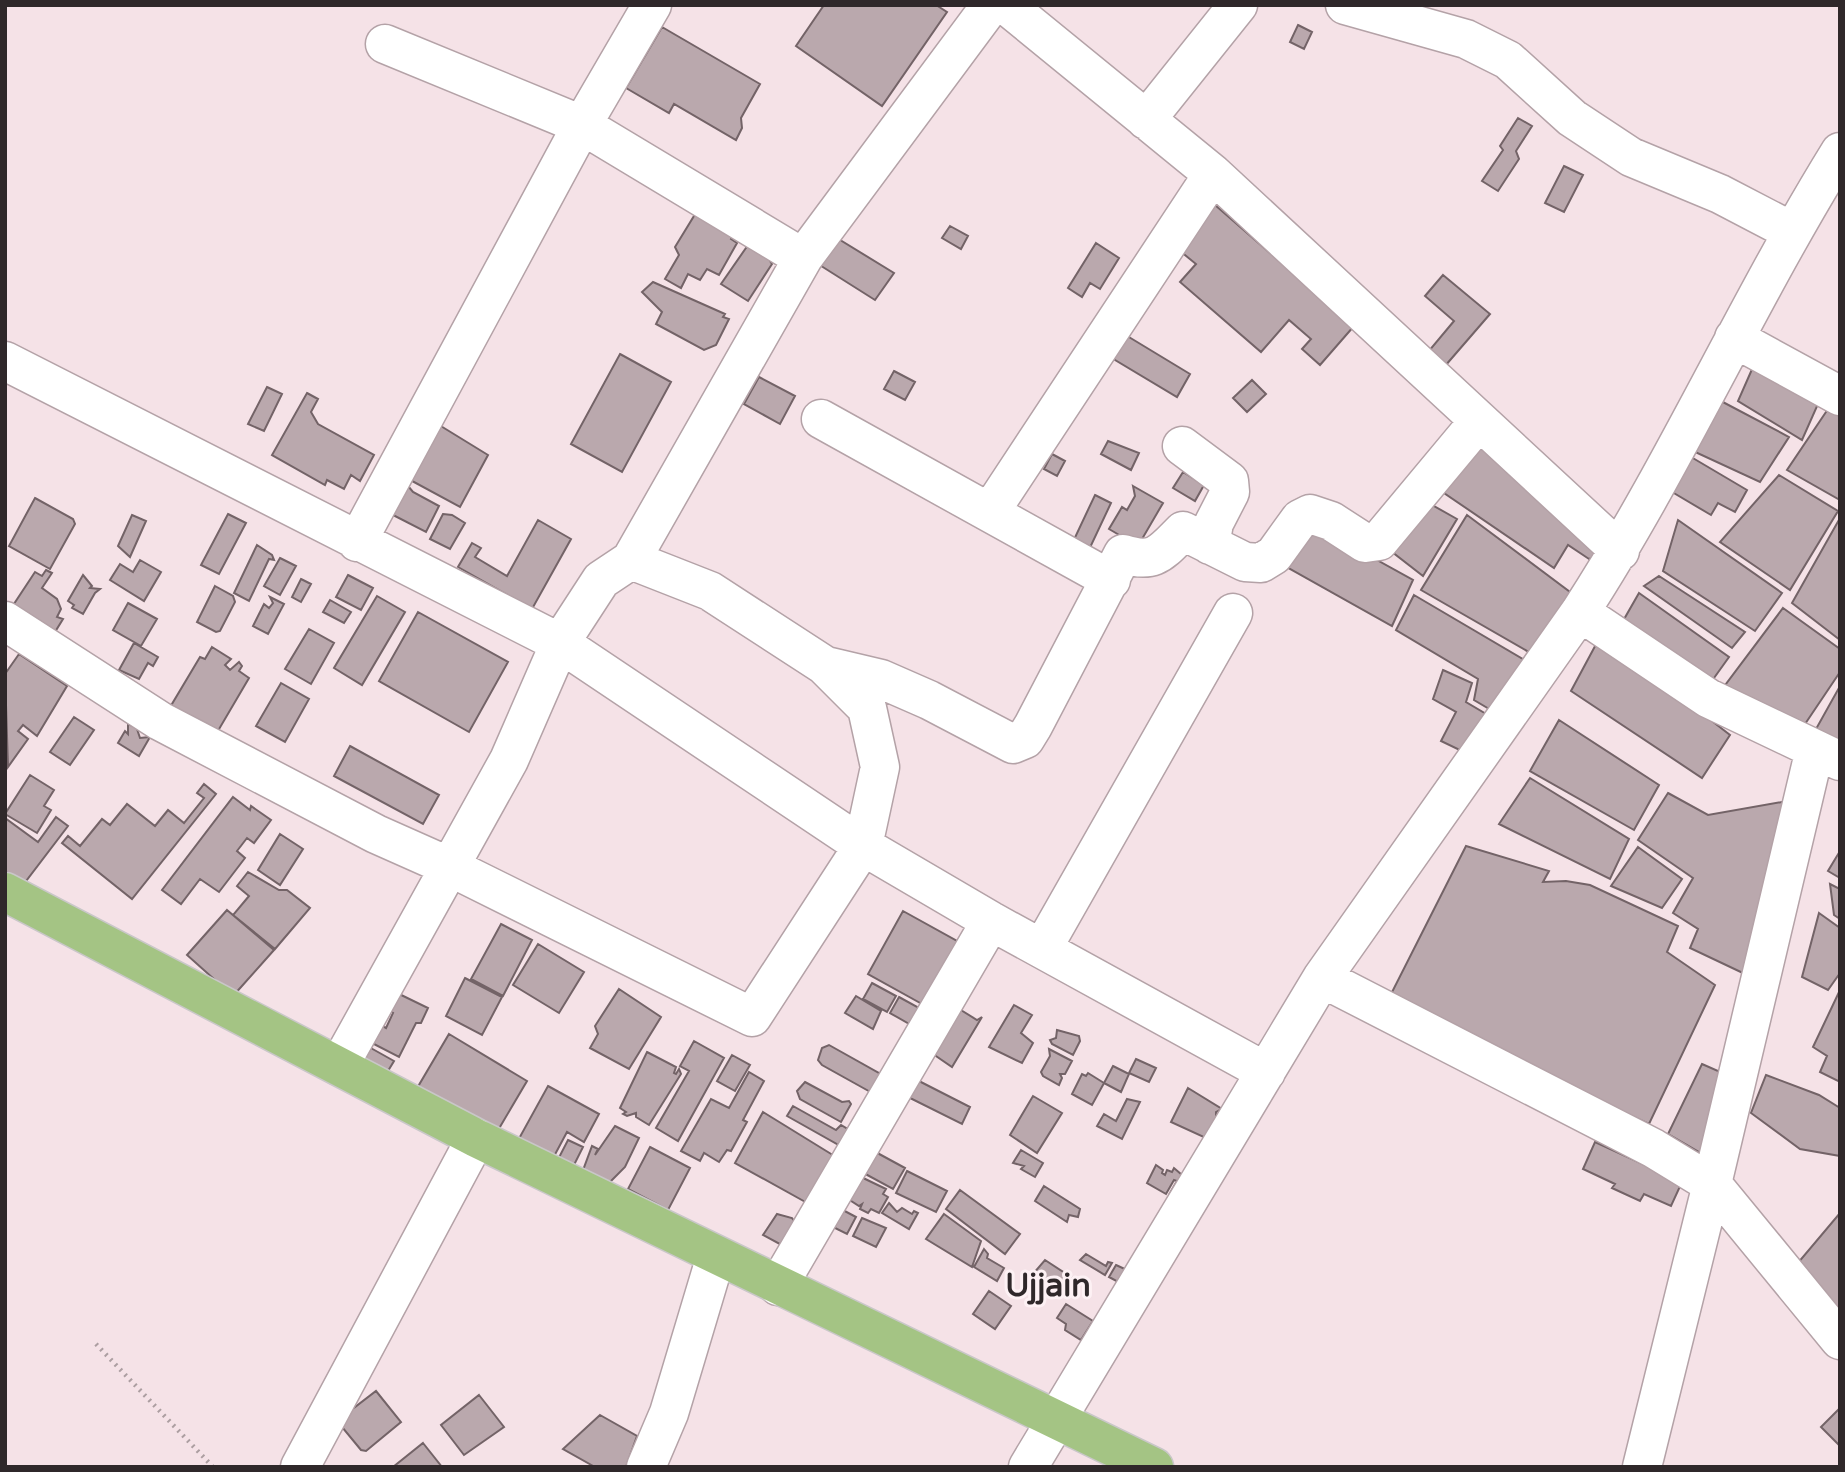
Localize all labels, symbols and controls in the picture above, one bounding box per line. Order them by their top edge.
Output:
district label: Ujjain [1005,1267,1091,1305]

